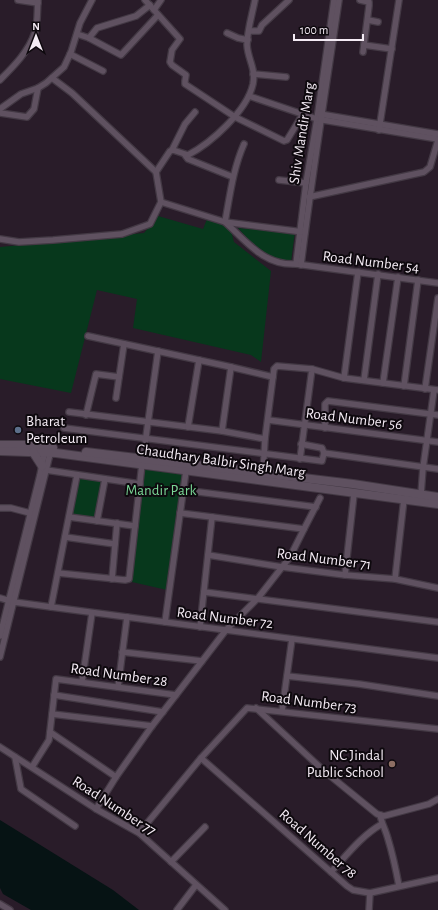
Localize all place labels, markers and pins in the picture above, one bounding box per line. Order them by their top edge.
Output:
place label: Bharat Petroleum [26,414,87,446]
marker: Bharat Petroleum [13,425,23,435]
place label: NC Jindal Public School [307,748,384,780]
marker: NC Jindal Public School [387,759,397,769]

